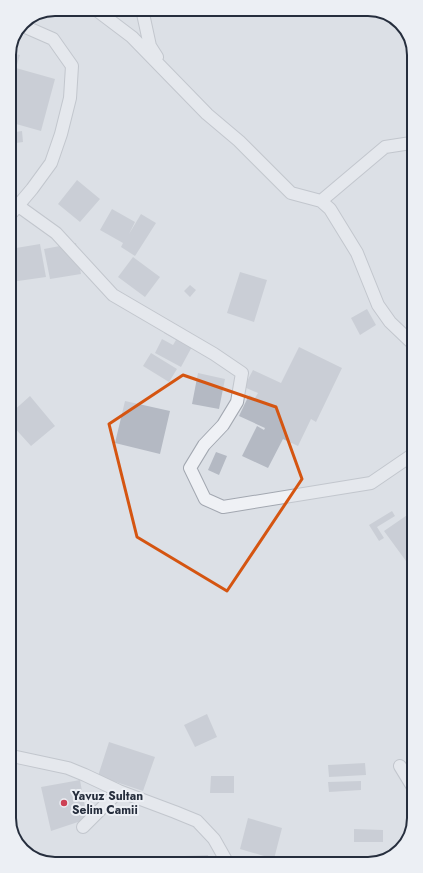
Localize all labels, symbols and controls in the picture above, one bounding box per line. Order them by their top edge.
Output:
place label: Yavuz Sultan Selim Camii [71,787,143,819]
marker: Yavuz Sultan Selim Camii [59,798,69,808]

